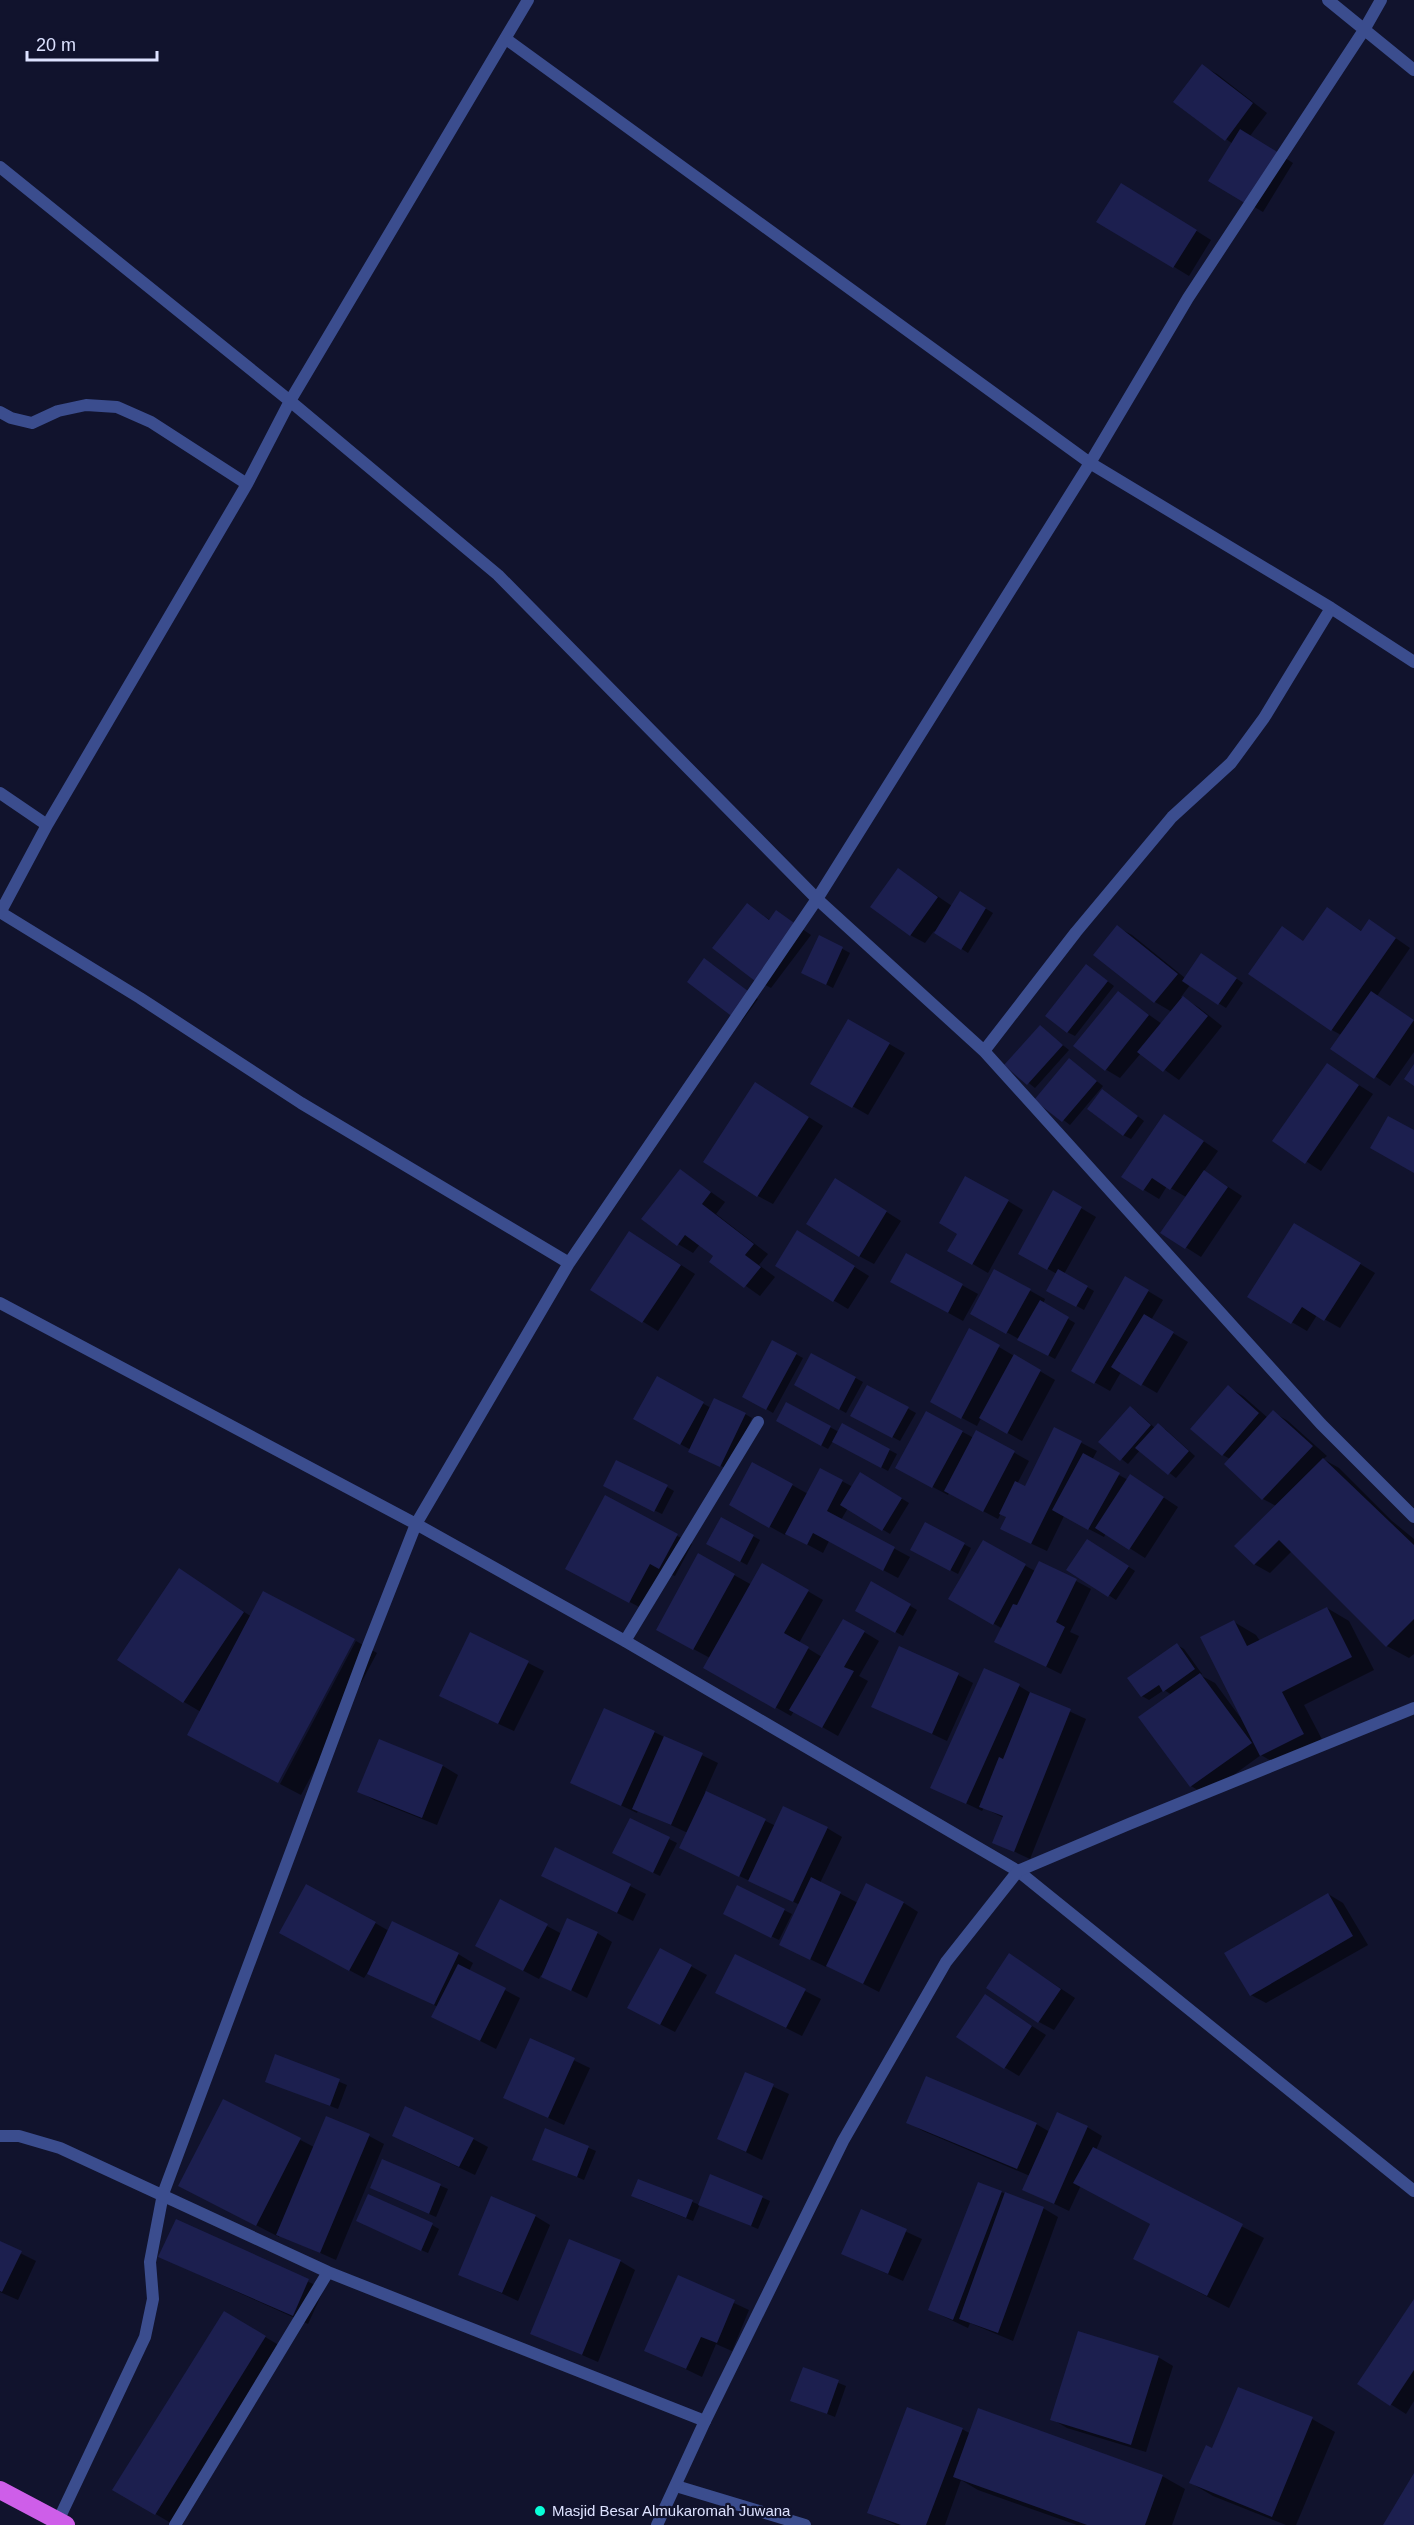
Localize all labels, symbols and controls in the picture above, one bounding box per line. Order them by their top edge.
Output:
scale bar [27,24,158,62]
text: 20 m [36,35,76,55]
place label: Masjid Besar Almukaromah Juwana [552,2502,791,2519]
marker: Masjid Besar Almukaromah Juwana [533,2504,547,2518]

